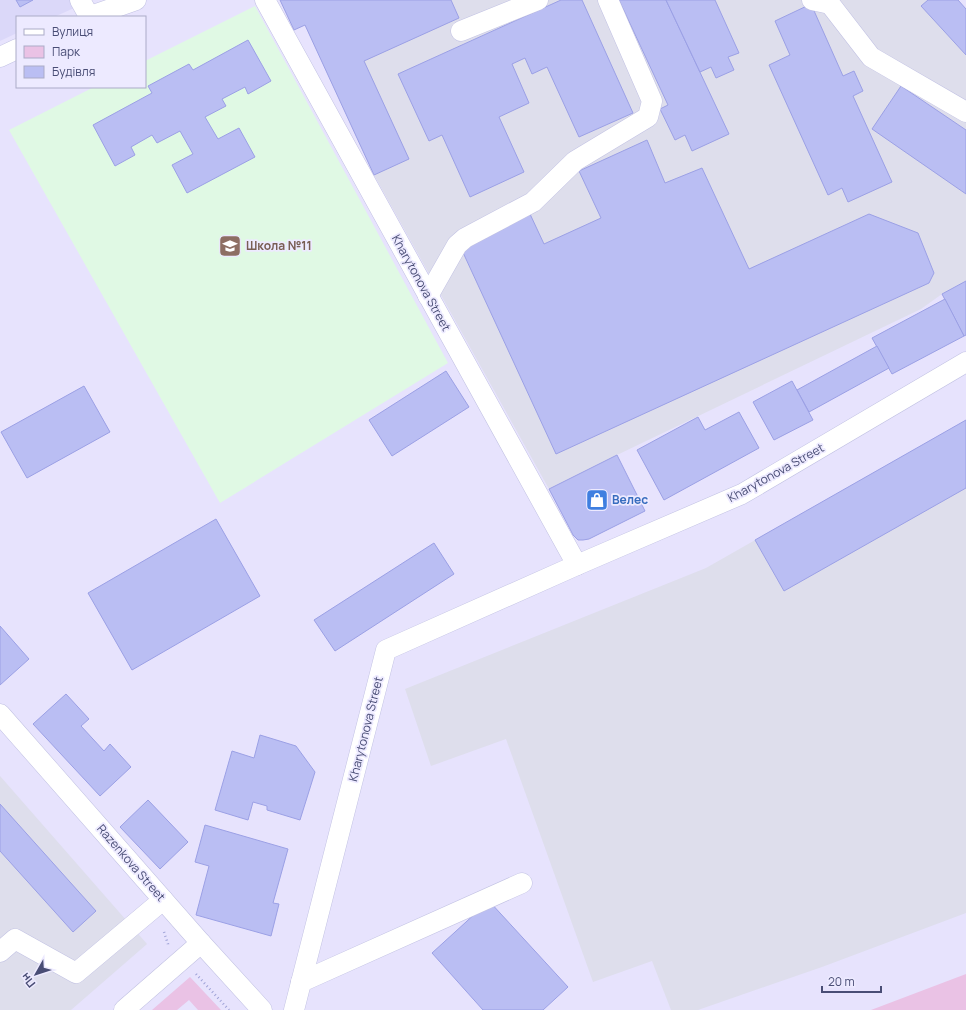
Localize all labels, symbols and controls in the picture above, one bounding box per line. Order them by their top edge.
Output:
legend [16,16,146,88]
text: Вулиця [52,23,93,40]
text: Парк [52,43,81,60]
text: Будівля [52,63,95,80]
street label: Kharytonova Street [388,232,455,334]
school or university icon: Школа №11 [217,233,243,259]
place label: Школа №11 [246,237,312,254]
street label: Kharytonova Street [725,439,827,506]
shop icon: Велес [584,487,610,513]
place label: Велес [612,491,648,508]
street label: Kharytonova Street [344,674,387,783]
street label: Razenkova Street [93,821,170,905]
north arrow [16,954,56,994]
scale bar [822,968,881,994]
text: Пн [17,970,38,991]
text: 20 m [828,973,855,990]

